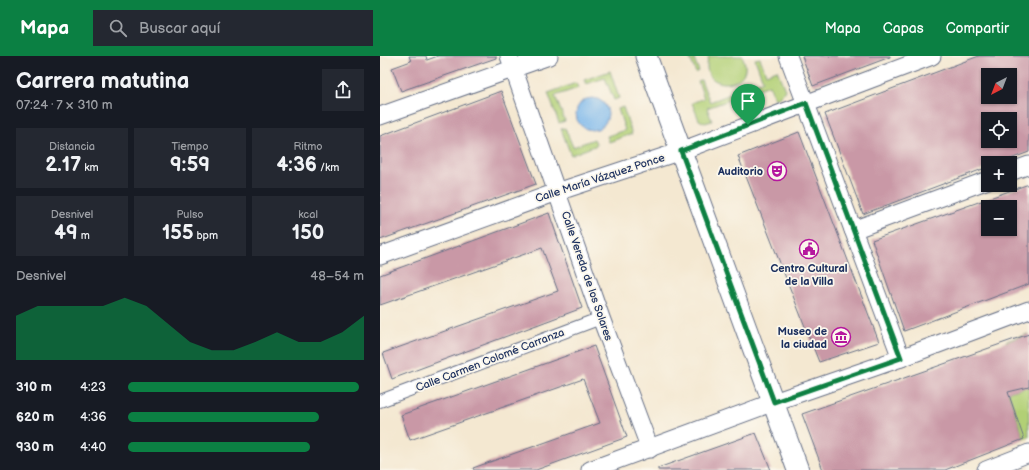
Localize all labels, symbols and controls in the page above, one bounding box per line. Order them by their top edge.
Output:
search box [93,10,373,46]
text: Mapa [20,17,69,40]
icon: search [107,17,129,39]
text: Buscar aquí [139,19,220,38]
text: Mapa [825,20,861,37]
text: Capas [883,20,924,37]
text: Compartir [946,20,1009,37]
text: Carrera matutina [16,68,189,95]
north arrow [981,68,1017,104]
map controls [981,68,1017,236]
button: share [322,69,364,111]
pin [731,84,765,125]
icon: arrive [737,90,759,112]
text: 07:24 · 7 × 310 m [16,97,112,113]
button: locate [981,112,1017,148]
text: Distancia [49,140,95,153]
text: Tiempo [171,140,209,153]
text: Ritmo [293,140,323,153]
street label: Calle María Vázquez Ponce [534,151,667,205]
text: 2.17 [45,153,81,177]
text: 9:59 [170,153,210,177]
text: 4:36 [277,153,317,177]
button: + [981,156,1017,192]
theatre icon: Auditorio [766,160,788,182]
text: km [81,161,99,174]
text: /km [317,161,339,174]
place label: Auditorio [717,165,763,178]
button: − [981,200,1017,236]
text: Desnivel [51,208,93,221]
text: Pulso [176,208,204,221]
text: kcal [298,208,318,221]
street label: Calle Vereda de los Solares [559,210,615,343]
text: 49 [54,221,78,245]
text: 155 [162,221,193,245]
text: 150 [292,221,324,245]
text: m [78,229,90,242]
text: bpm [193,229,218,242]
public building icon: Centro Cultural de la Villa [798,238,820,260]
place label: Centro Cultural de la Villa [770,262,848,288]
text: Desnivel [16,268,66,284]
text: 48–54 m [310,268,364,284]
place label: Museo de la ciudad [778,325,827,351]
street label: Calle Carmen Colomé Carranza [414,326,566,394]
museum icon: Museo de la ciudad [830,326,852,348]
text: 310 m [16,379,52,395]
text: 4:23 [80,379,106,395]
text: 620 m [16,409,54,425]
text: 4:36 [80,409,107,425]
text: 930 m [16,439,54,455]
text: 4:40 [80,439,106,455]

